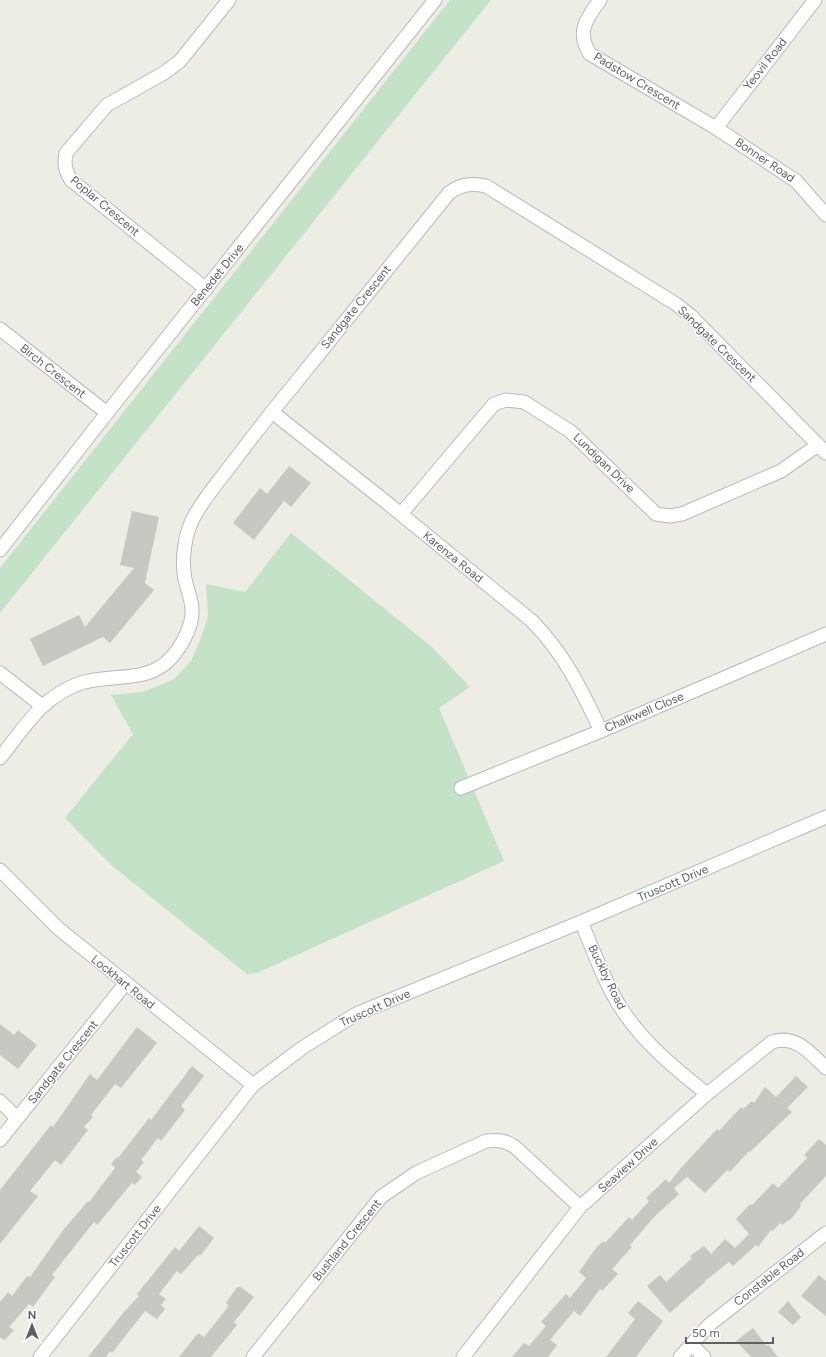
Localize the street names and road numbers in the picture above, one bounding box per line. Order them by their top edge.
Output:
street label: Yeovil Road [740,35,790,93]
street label: Padstow Crescent [591,50,683,113]
street label: Bonner Road [733,135,797,185]
street label: Poplar Crescent [68,173,143,239]
street label: Benedet Drive [188,241,247,309]
street label: Sandgate Crescent [318,262,394,352]
street label: Sandgate Crescent [675,303,759,385]
street label: Birch Crescent [17,341,89,401]
street label: Lundigan Drive [570,430,638,496]
street label: Karenza Road [420,529,486,585]
street label: Chalkwell Close [602,689,686,735]
street label: Truscott Drive [635,862,711,904]
street label: Buckby Road [585,942,629,1012]
street label: Lockhart Road [88,952,158,1012]
street label: Truscott Drive [338,986,413,1030]
street label: Sandgate Crescent [25,1017,101,1107]
street label: Seaview Drive [595,1134,661,1195]
street label: Bushland Crescent [310,1196,384,1284]
street label: Truscott Drive [106,1202,164,1270]
street label: Constable Road [731,1245,807,1309]

